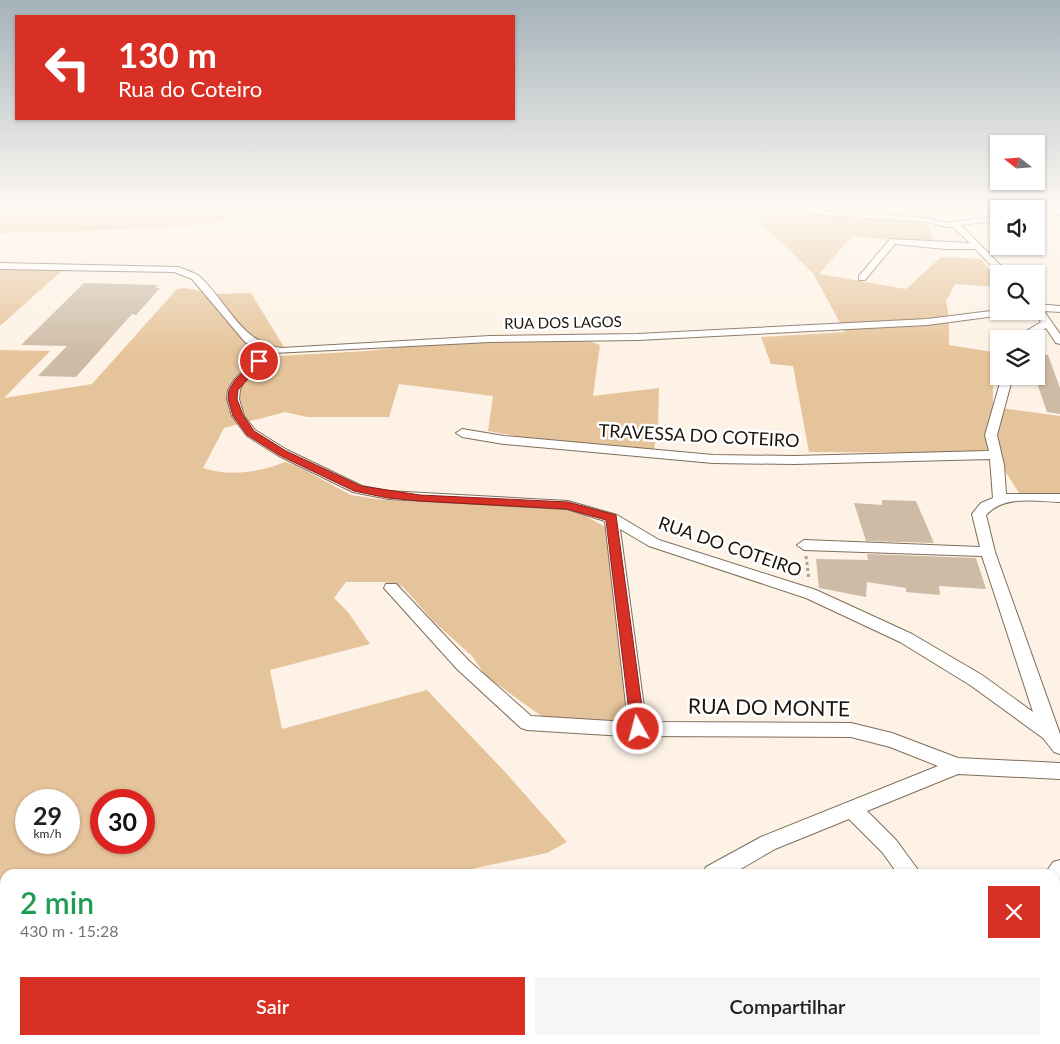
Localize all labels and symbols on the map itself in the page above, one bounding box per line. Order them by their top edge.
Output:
north arrow [990,135,1045,190]
street label: RUA DOS LAGOS [504,312,622,332]
pin [238,340,280,382]
street label: TRAVESSA DO COTEIRO [598,419,800,451]
street label: RUA DO COTEIRO [656,511,805,581]
street label: RUA DO MONTE [688,693,850,720]
position arrow [611,702,663,754]
speed limit sign: 30 [90,789,155,854]

